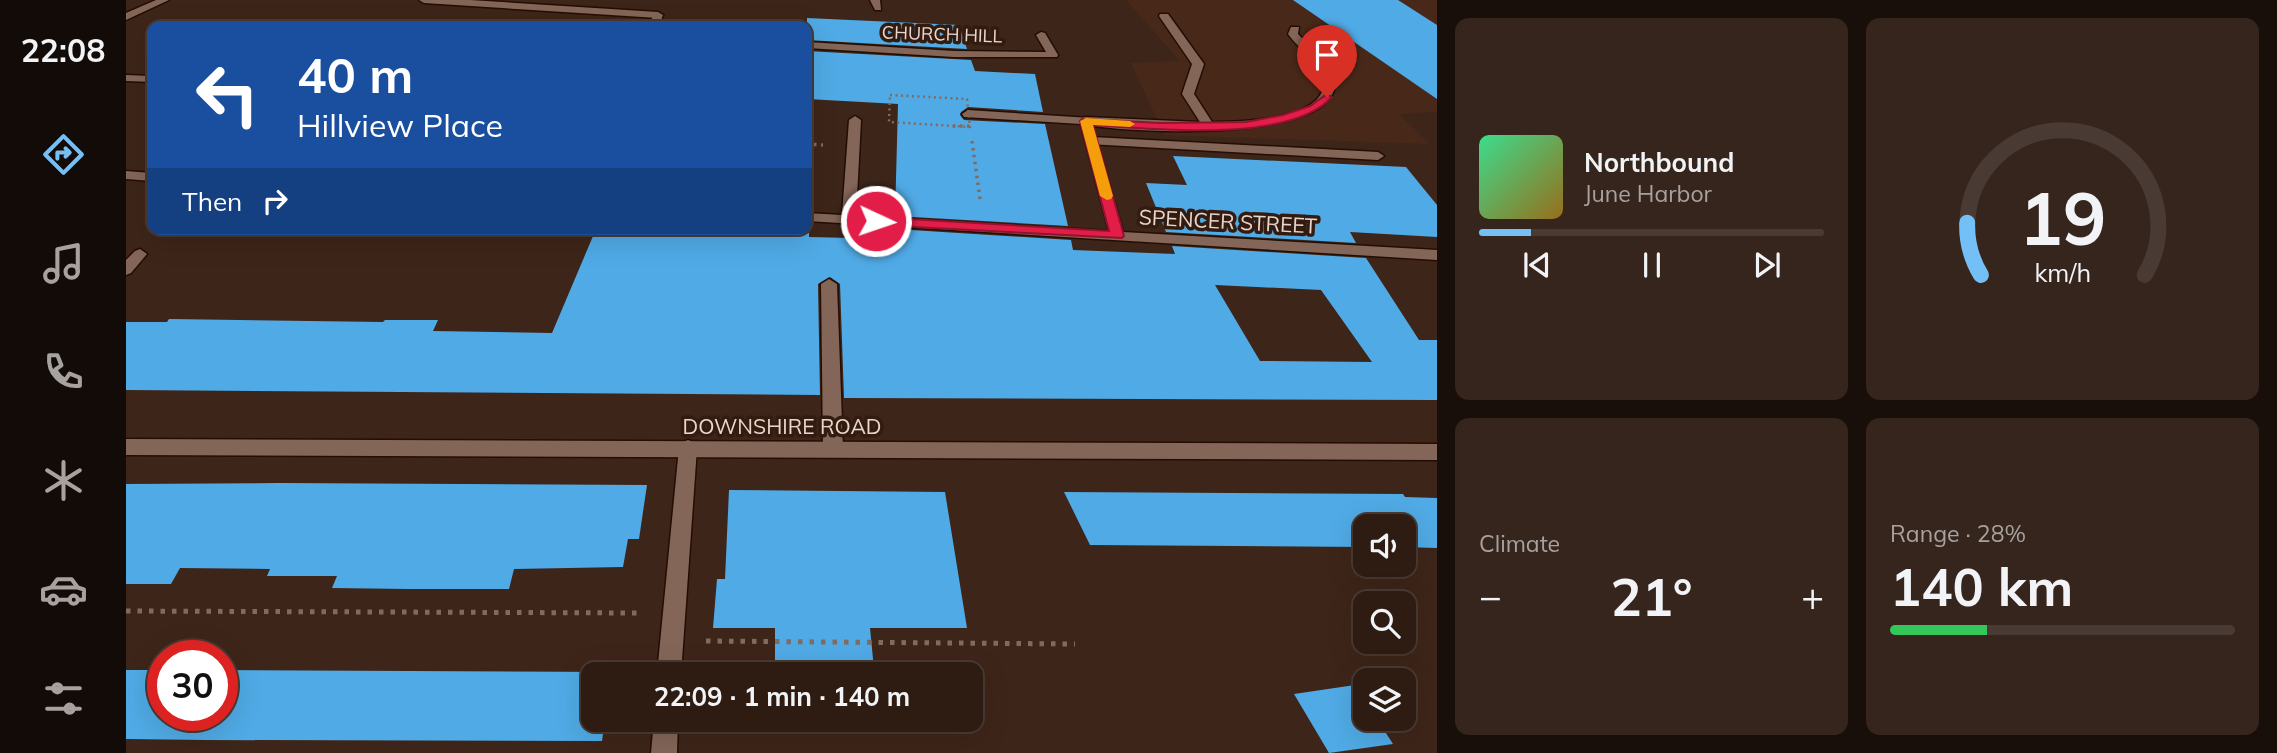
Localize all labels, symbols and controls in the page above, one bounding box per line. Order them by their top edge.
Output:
street label: CHURCH HILL [881,20,1003,48]
pin [1297,25,1357,97]
text: 22:08 [21,30,105,70]
icon: arrive [1308,36,1346,74]
text: 40 m [297,44,413,105]
icon: left [182,49,273,140]
text: Hillview Place [297,105,503,145]
icon: directions [39,130,88,179]
text: Northbound [1584,146,1734,179]
text: 19 [2019,173,2106,264]
text: June Harbor [1584,179,1712,208]
icon: right [256,182,294,220]
position arrow [839,184,913,258]
text: Then [182,185,242,218]
street label: SPENCER STREET [1138,203,1318,239]
icon: music [39,239,88,288]
icon: previous [1518,246,1556,284]
icon: pause [1633,246,1671,284]
icon: next [1748,246,1786,284]
text: km/h [2034,257,2091,288]
icon: phone [39,347,88,396]
street label: DOWNSHIRE ROAD [682,413,882,439]
icon: climate [39,456,88,505]
map controls [1353,514,1416,731]
button: sound [1353,514,1416,577]
text: Range · 28% [1890,519,2026,548]
text: Climate [1479,529,1560,558]
text: 140 km [1890,554,2073,619]
text: 21° [1610,564,1693,629]
icon: car [39,565,88,614]
text: − [1479,572,1502,620]
text: + [1801,572,1824,620]
button: search [1353,591,1416,654]
speed limit sign: 30 [147,640,238,731]
button: layers [1353,668,1416,731]
icon: filters [39,674,88,723]
text: 22:09 · 1 min · 140 m [654,680,910,713]

